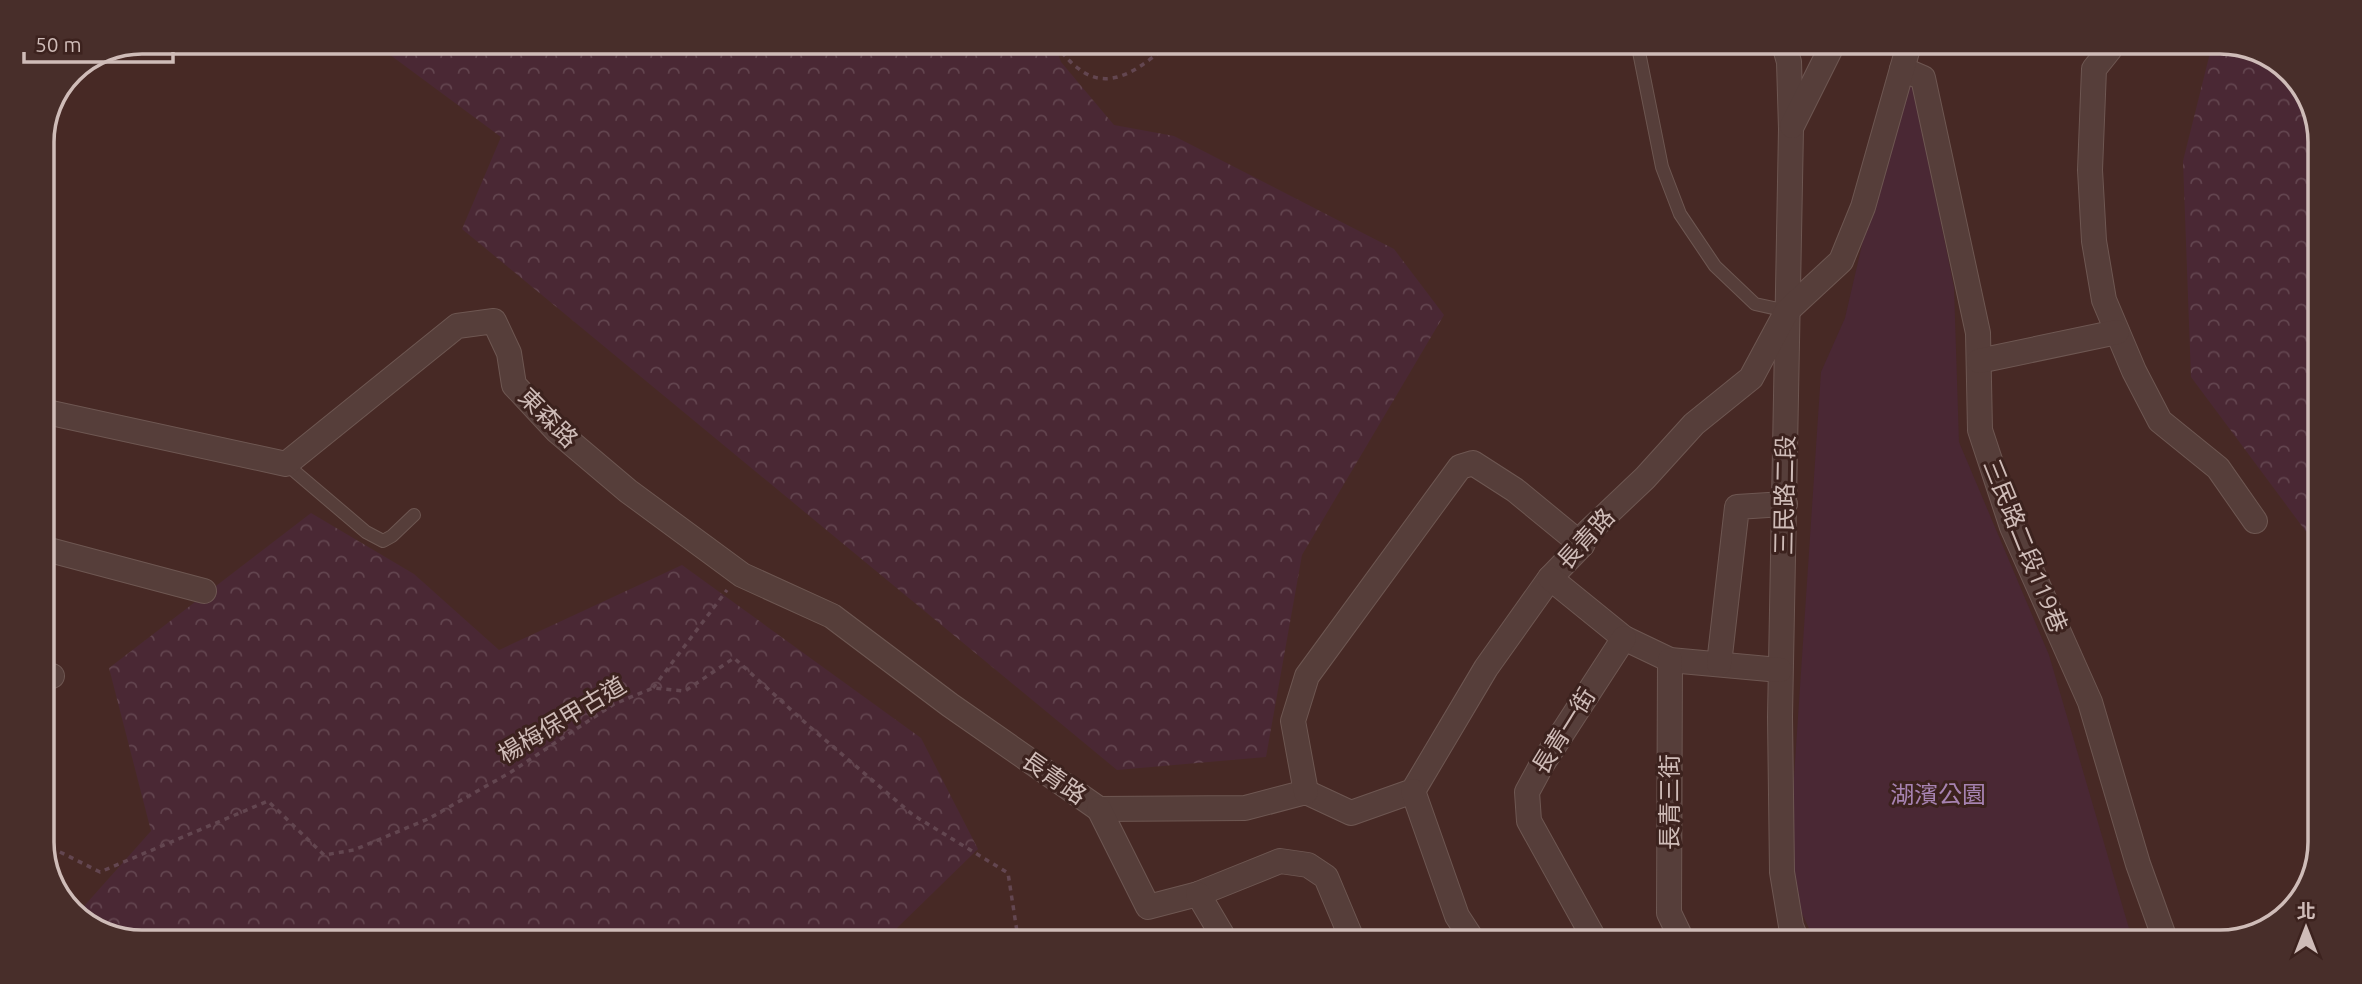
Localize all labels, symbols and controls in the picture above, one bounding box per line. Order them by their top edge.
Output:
scale bar [24,21,173,65]
text: 50 m [35,32,82,56]
street label: 東森路 [513,383,583,453]
street label: 三民路二段 [1770,435,1799,555]
street label: 三民路二段119巷 [1978,455,2073,636]
street label: 長青路 [1552,503,1620,574]
street label: 楊梅保甲古道 [493,671,630,768]
street label: 長青一街 [1527,683,1600,779]
street label: 長青路 [1017,746,1092,809]
street label: 長青三街 [1656,754,1683,850]
park label: 湖濱公園 [1890,781,1986,808]
north arrow [2271,893,2341,963]
text: 北 [2296,900,2316,922]

